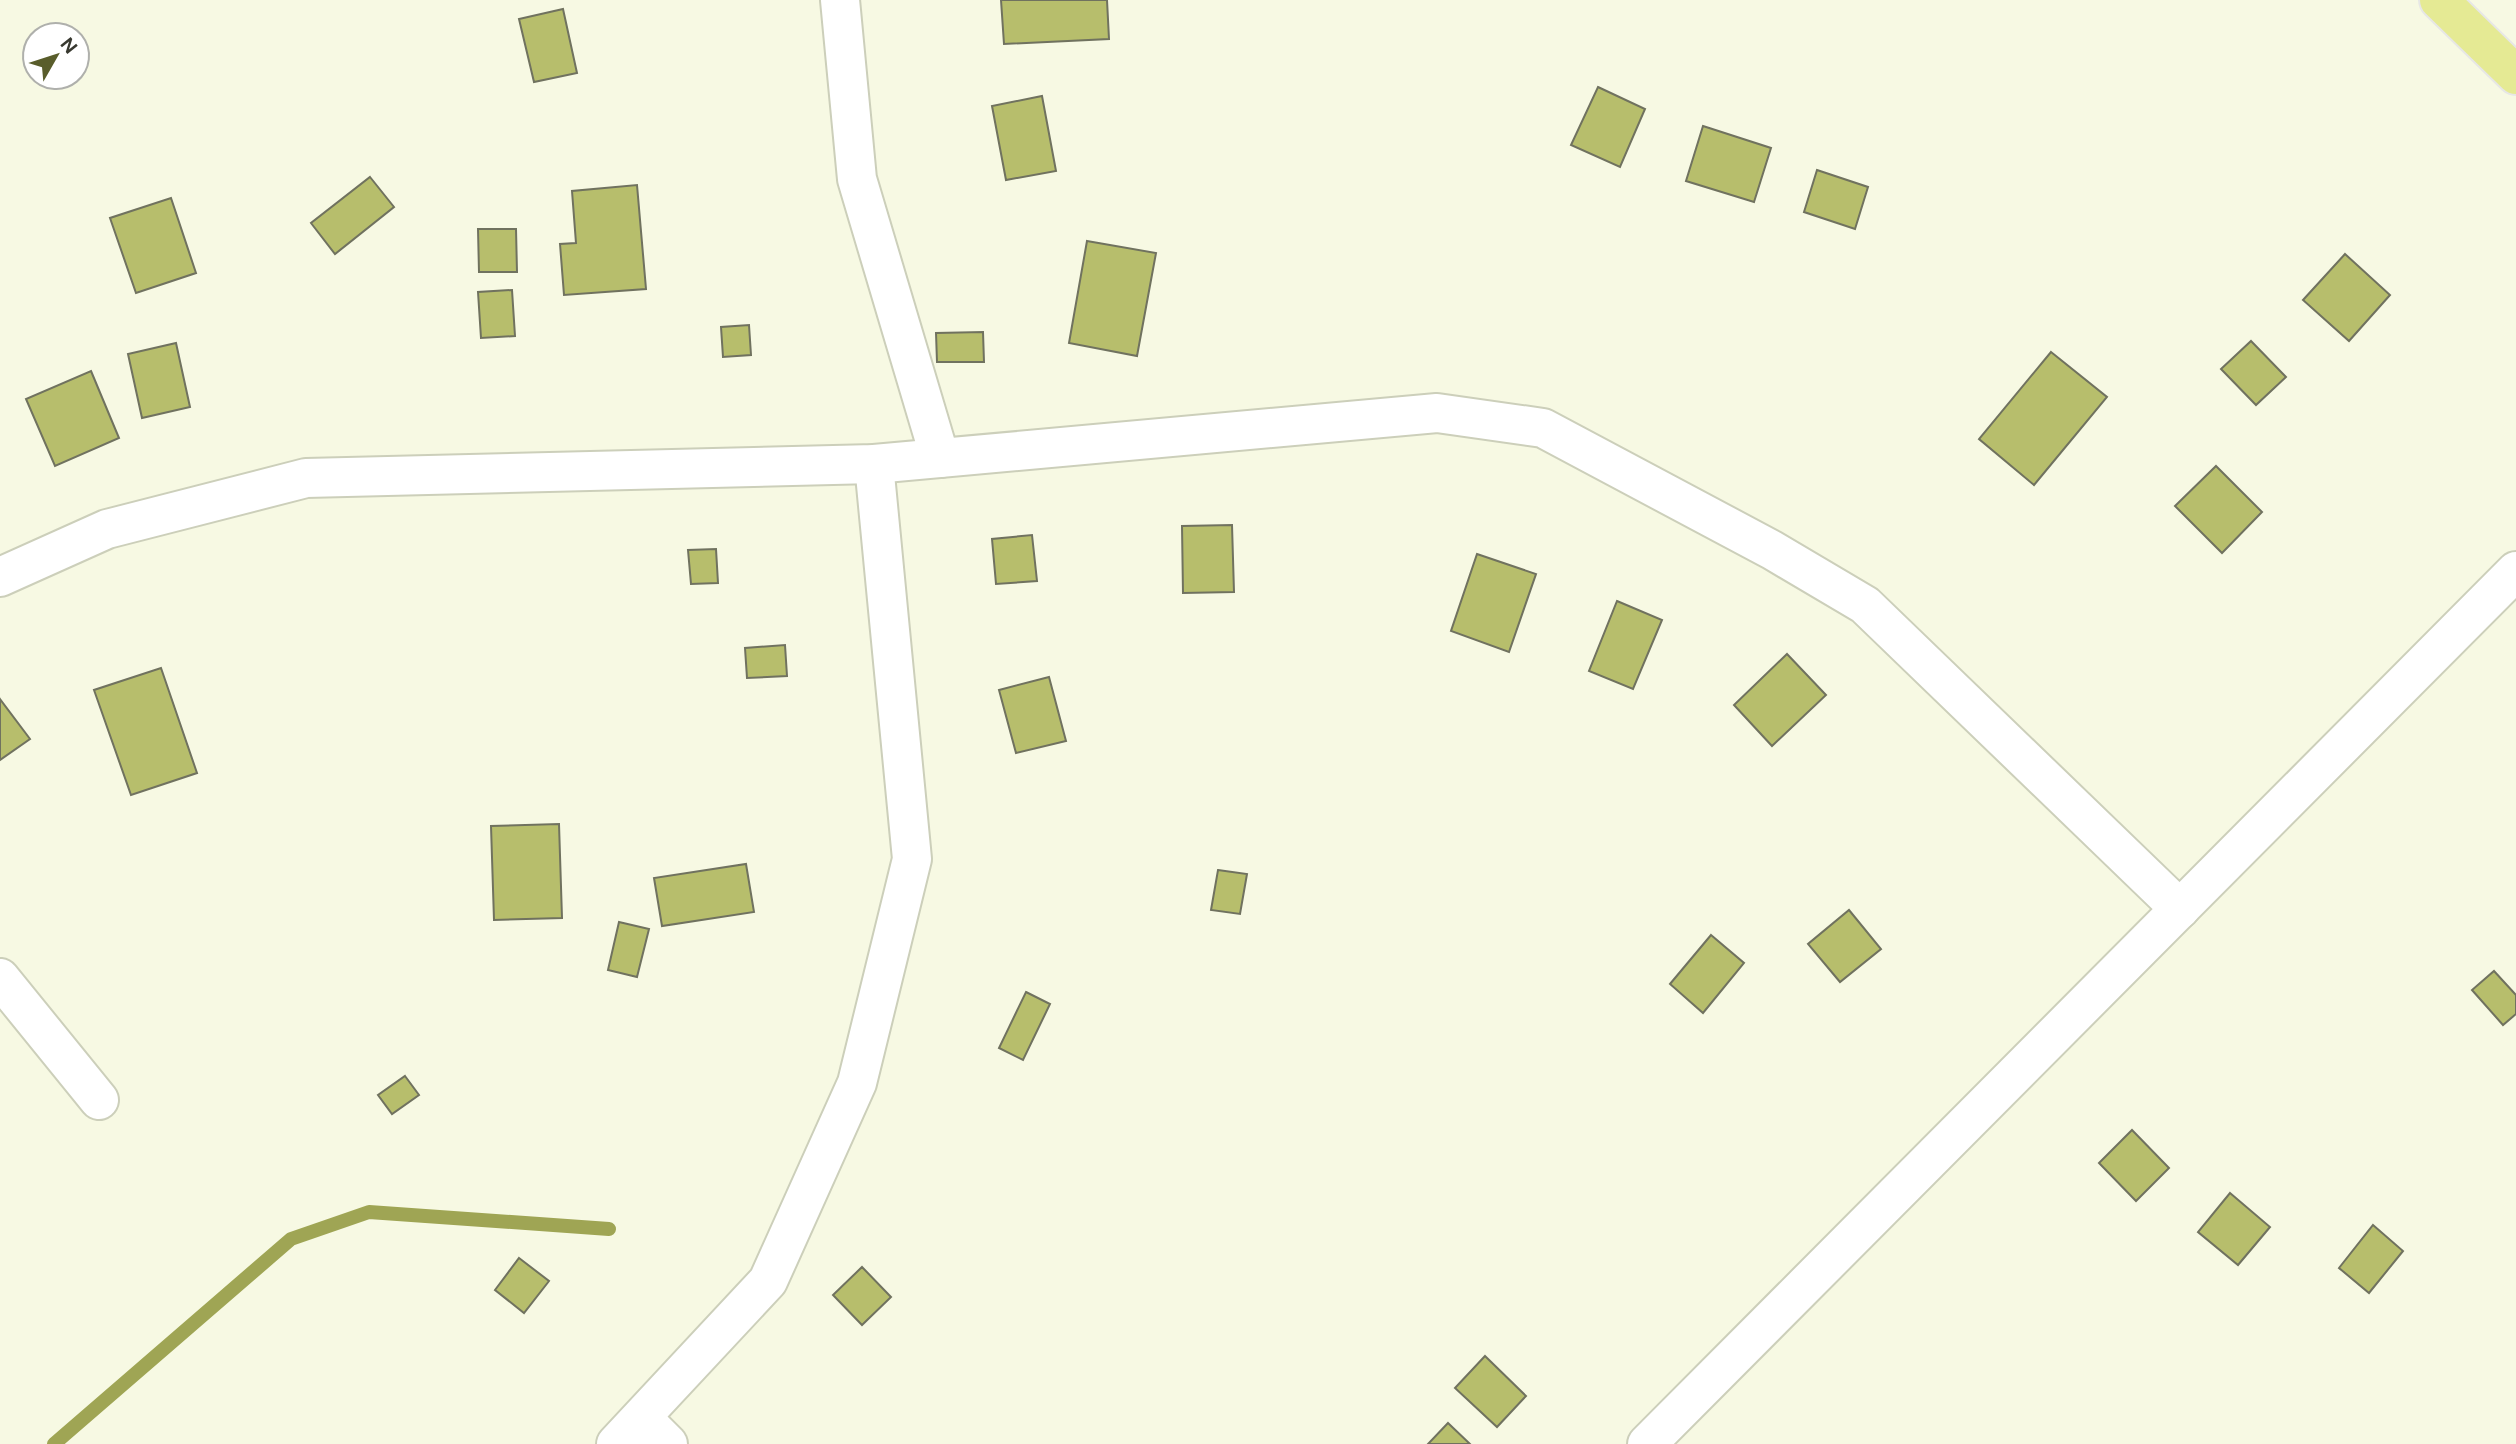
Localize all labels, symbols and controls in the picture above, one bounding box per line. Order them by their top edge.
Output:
north arrow [21,21,91,91]
text: N [55,32,83,59]

